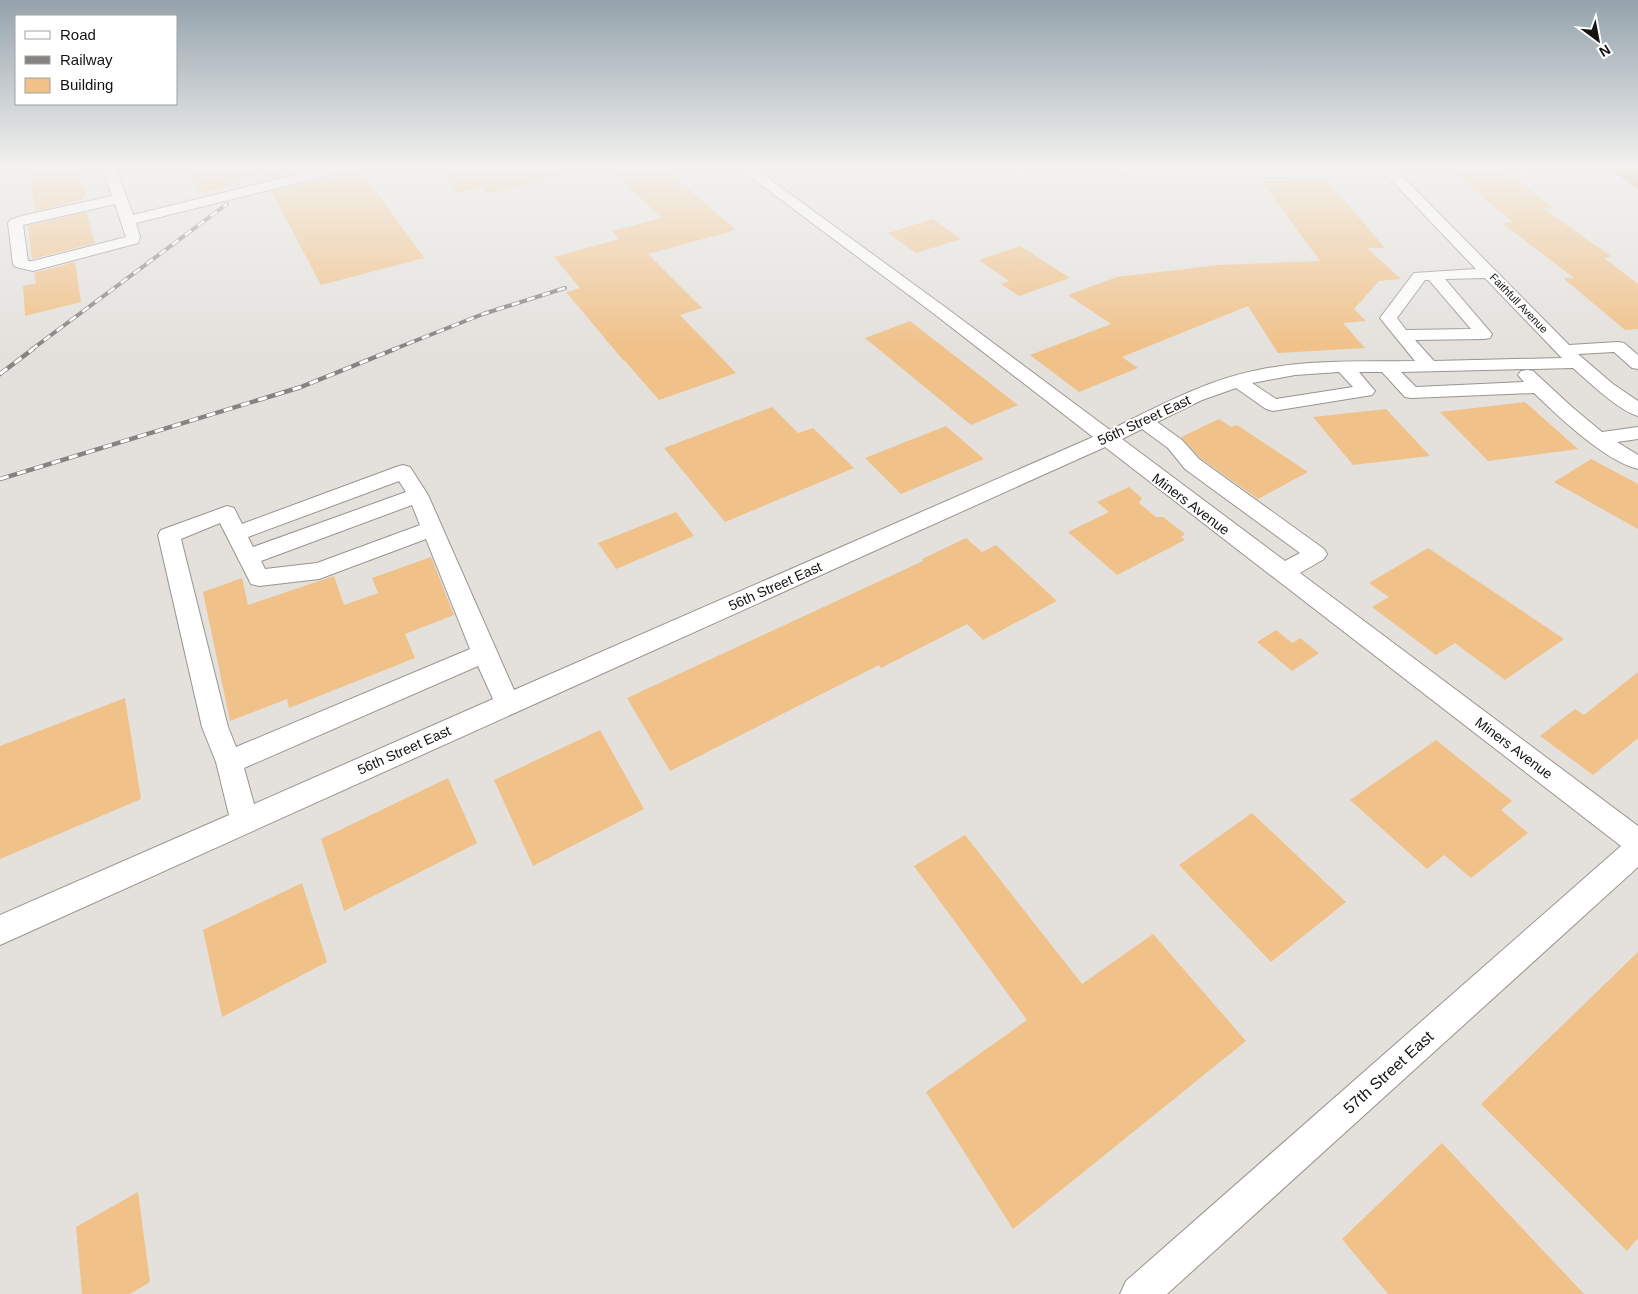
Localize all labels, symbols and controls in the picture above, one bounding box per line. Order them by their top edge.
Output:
legend [15,15,178,105]
north arrow [1573,15,1623,65]
text: Road [60,26,96,43]
text: N [1596,42,1613,60]
text: Railway [60,51,113,68]
text: Building [60,76,113,93]
street label: Faithfull Avenue [1488,271,1550,335]
street label: 56th Street East [1095,391,1193,448]
street label: Miners Avenue [1149,470,1233,538]
street label: 56th Street East [726,558,824,614]
street label: Miners Avenue [1472,714,1556,782]
street label: 56th Street East [355,722,453,778]
street label: 57th Street East [1340,1027,1437,1117]

